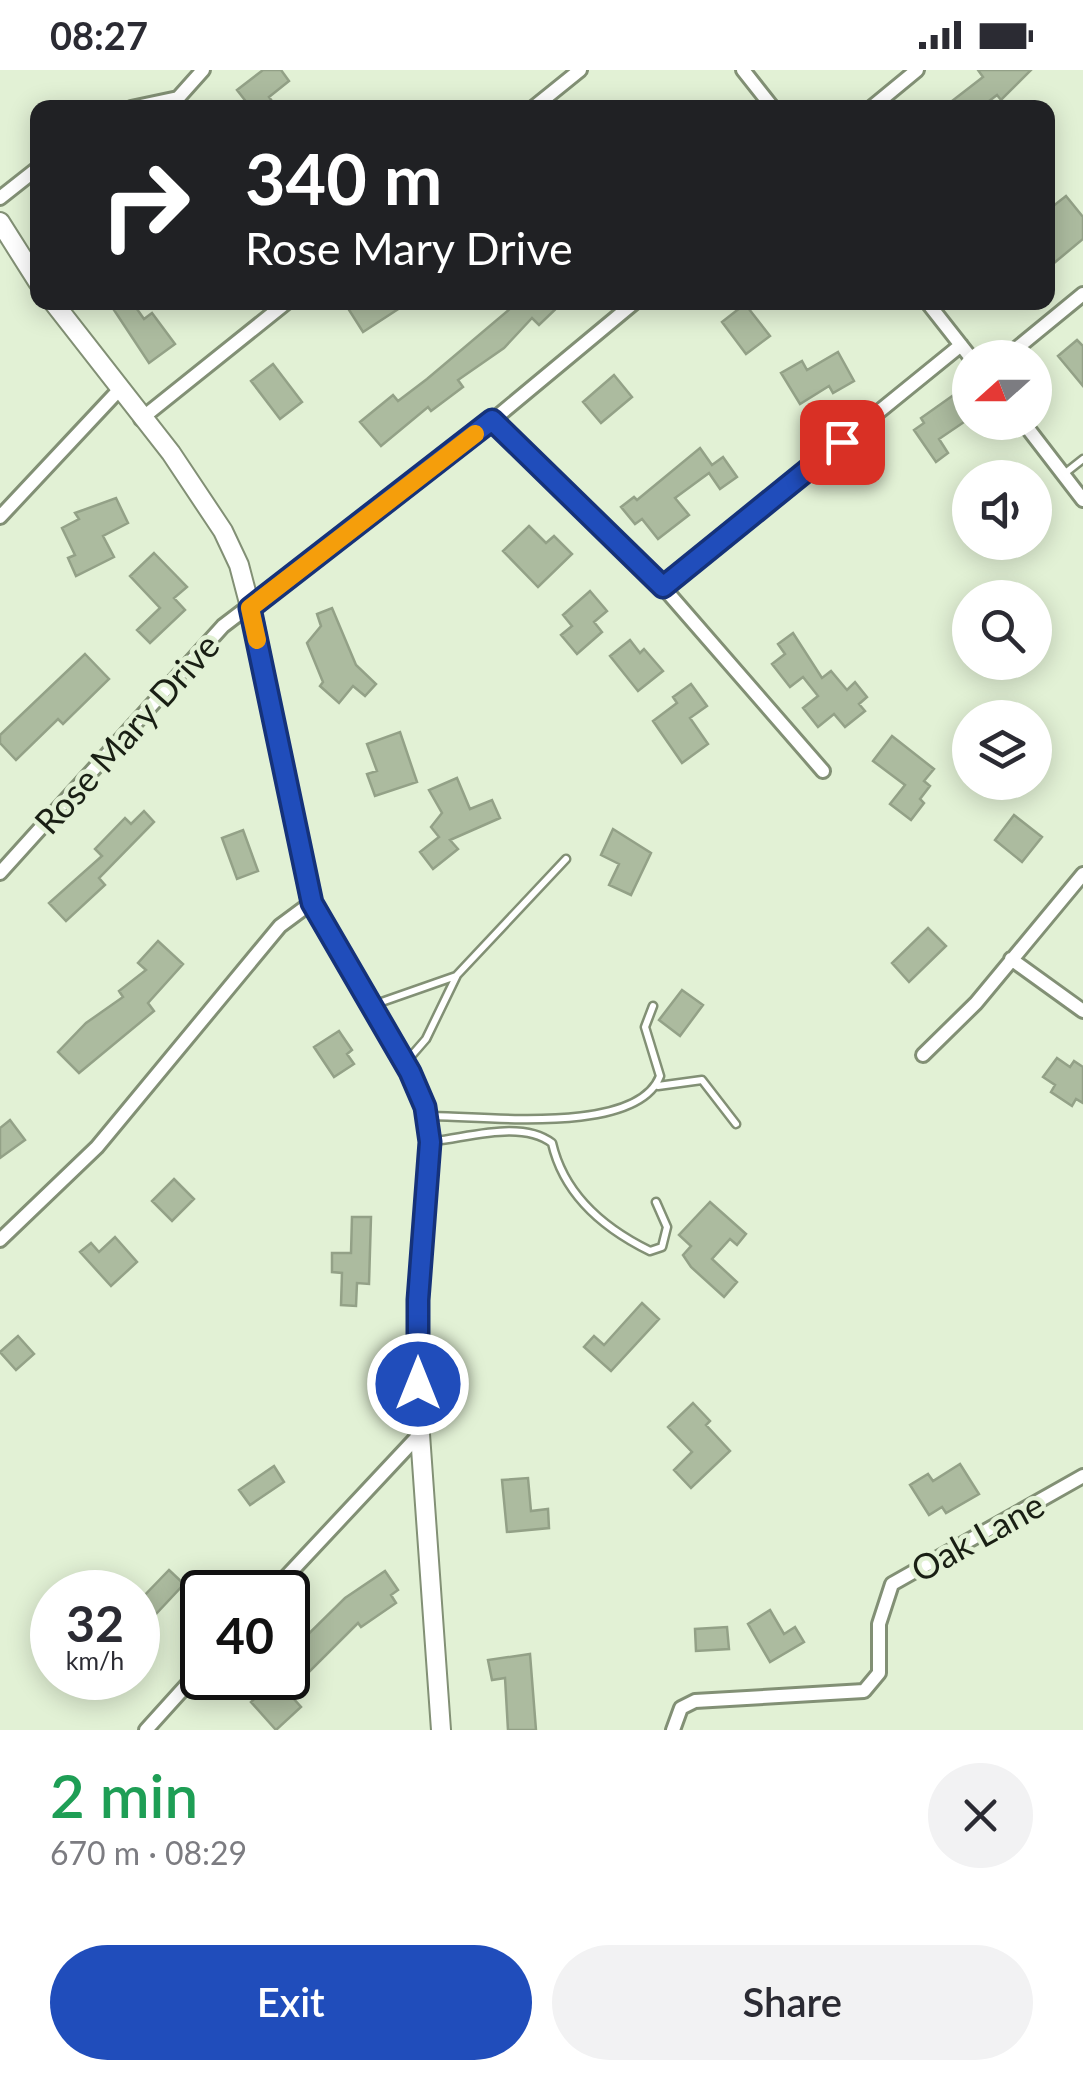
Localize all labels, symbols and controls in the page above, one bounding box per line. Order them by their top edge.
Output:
text: 08:27 [50,12,148,58]
text: 340 m [245,136,442,220]
icon: right [80,140,210,270]
text: Rose Mary Drive [245,221,573,275]
north arrow [952,340,1052,440]
map controls [952,340,1052,800]
pin [800,400,885,485]
icon: arrive [815,415,870,470]
button: sound [952,460,1052,560]
button: search [952,580,1052,680]
street label: Rose Mary Drive [25,624,227,842]
button: layers [952,700,1052,800]
position arrow [366,1332,470,1436]
street label: Oak Lane [903,1482,1051,1590]
speed limit sign: 40 [180,1570,310,1700]
text: 32 [66,1593,124,1653]
text: km/h [66,1645,124,1675]
text: 2 min [50,1759,198,1831]
button: close [928,1763,1033,1868]
text: 670 m · 08:29 [50,1833,247,1872]
button: Exit [50,1945,532,2060]
button: Share [552,1945,1033,2060]

